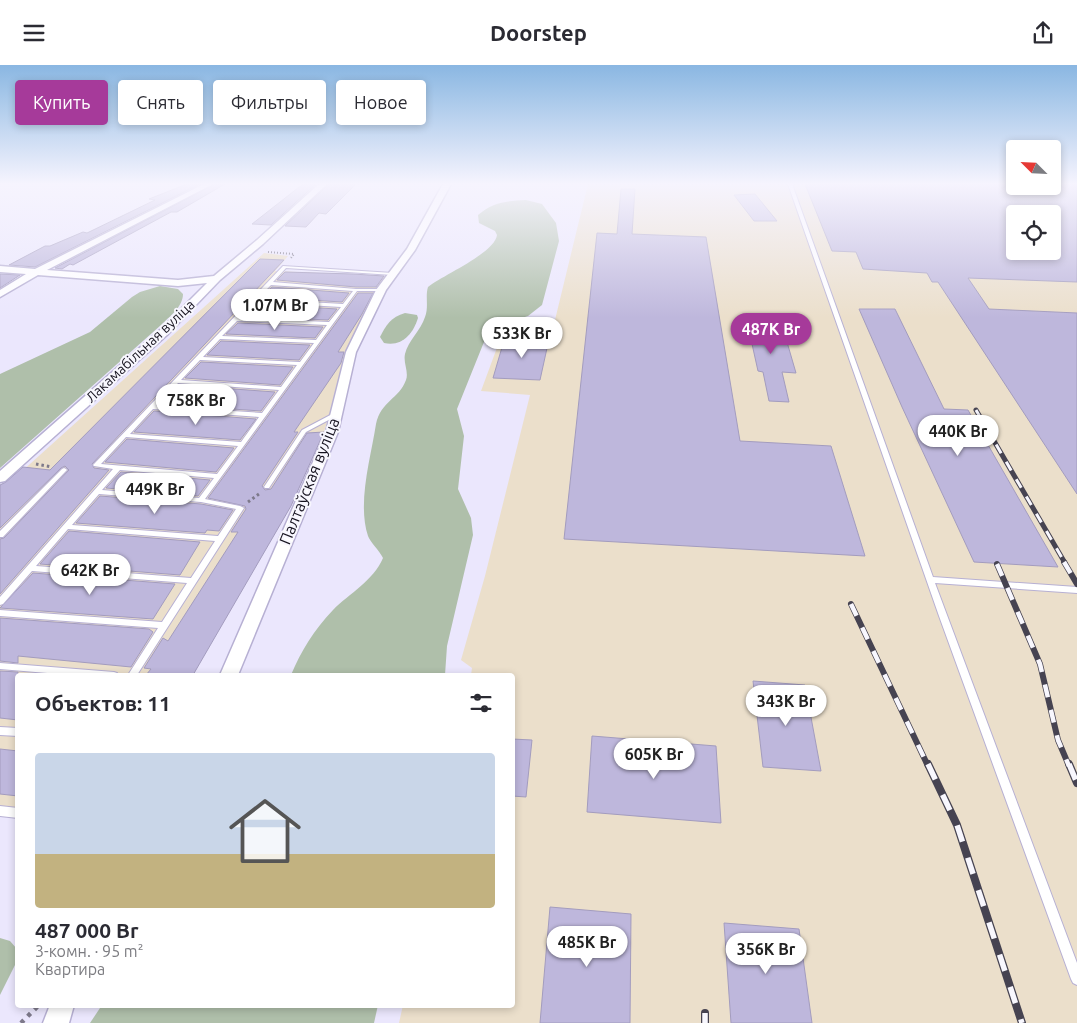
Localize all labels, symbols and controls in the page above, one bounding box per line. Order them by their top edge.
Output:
icon: menu [20,19,48,47]
icon: share [1029,19,1057,47]
text: Doorstep [490,20,587,45]
chip: Купить [15,80,108,125]
chip: Снять [118,80,203,125]
chip: Фильтры [213,80,326,125]
chip: Новое [336,80,426,125]
north arrow [1006,140,1061,195]
map controls [1006,140,1061,260]
button: locate [1006,205,1061,260]
pin: 1.07M Br [223,289,327,331]
street label: Лакамабільная вуліца [82,296,198,406]
text: 1.07M Br [242,296,308,314]
pin: 487K Br [725,313,817,355]
pin: 533K Br [476,317,568,359]
text: 487K Br [742,320,800,338]
text: 533K Br [493,324,551,342]
pin: 758K Br [150,383,242,426]
text: 758K Br [167,391,225,409]
street label: Палтаўская вуліца [275,415,343,547]
pin: 440K Br [912,415,1004,457]
text: 440K Br [929,422,987,440]
pin: 449K Br [109,473,201,515]
text: 449K Br [126,480,184,498]
pin: 642K Br [44,553,136,596]
text: 642K Br [61,561,119,579]
pin: 343K Br [740,685,832,727]
icon: filters [467,689,495,717]
text: Объектов: 11 [35,691,171,715]
text: 343K Br [757,692,815,710]
pin: 605K Br [608,737,700,780]
text: 605K Br [625,745,683,763]
icon: home [220,786,310,876]
text: 487 000 Br [35,918,139,942]
pin: 485K Br [541,925,633,968]
text: 485K Br [558,933,616,951]
pin: 356K Br [720,933,812,975]
text: 356K Br [737,940,795,958]
text: 3-комн. · 95 m² [35,942,143,960]
text: Квартира [35,960,105,978]

